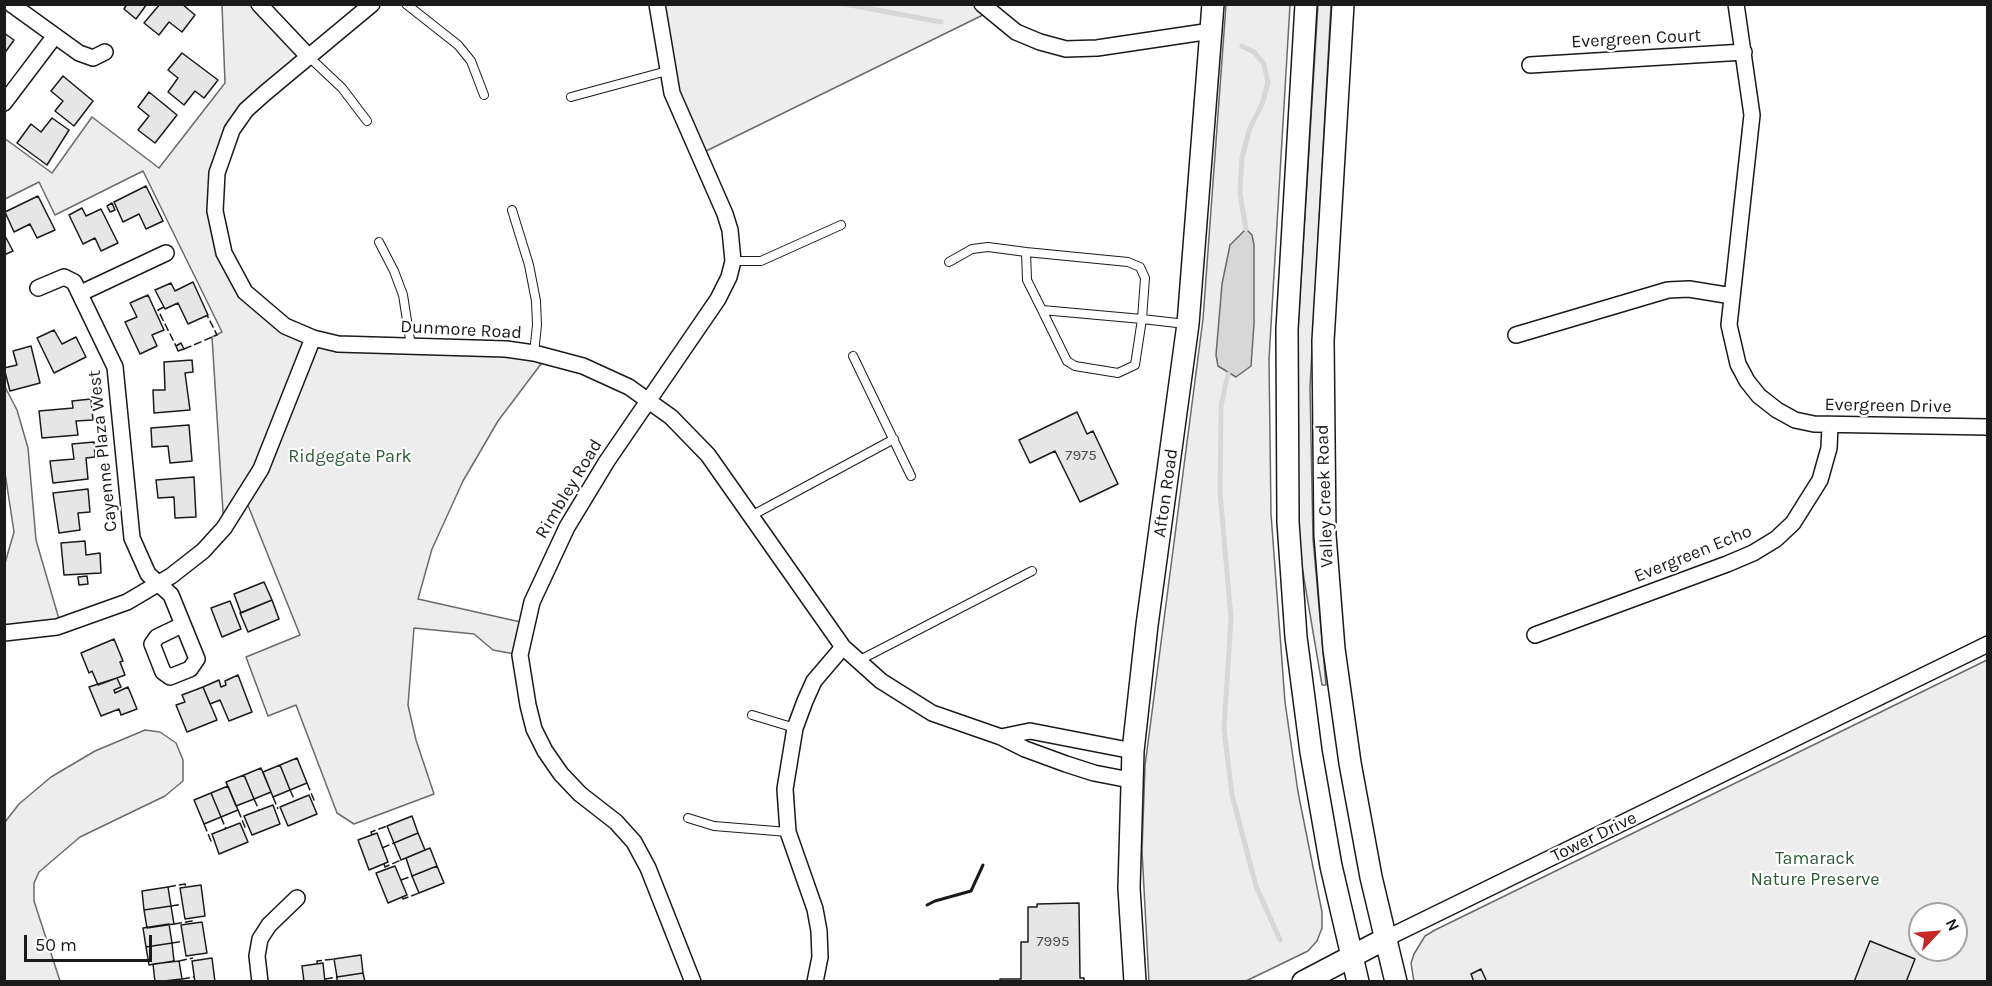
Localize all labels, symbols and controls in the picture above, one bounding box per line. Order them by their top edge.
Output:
street label: Evergreen Court [1571,25,1701,53]
street label: Dunmore Road [400,316,522,344]
street label: Cayenne Plaza West [84,369,122,533]
street label: Evergreen Drive [1824,394,1952,418]
street label: Valley Creek Road [1312,424,1338,568]
street label: Rimbley Road [531,435,607,543]
park label: Ridgegate Park [288,446,412,468]
house number: 7975 [1065,447,1097,465]
street label: Afton Road [1149,447,1183,539]
street label: Evergreen Echo [1631,521,1755,587]
street label: Tower Drive [1548,807,1640,867]
park label: Tamarack Nature Preserve [1750,848,1880,890]
north arrow [1908,902,1968,962]
text: N [1942,915,1964,934]
scale bar [27,923,154,961]
house number: 7995 [1037,933,1069,951]
text: 50 m [35,934,77,956]

